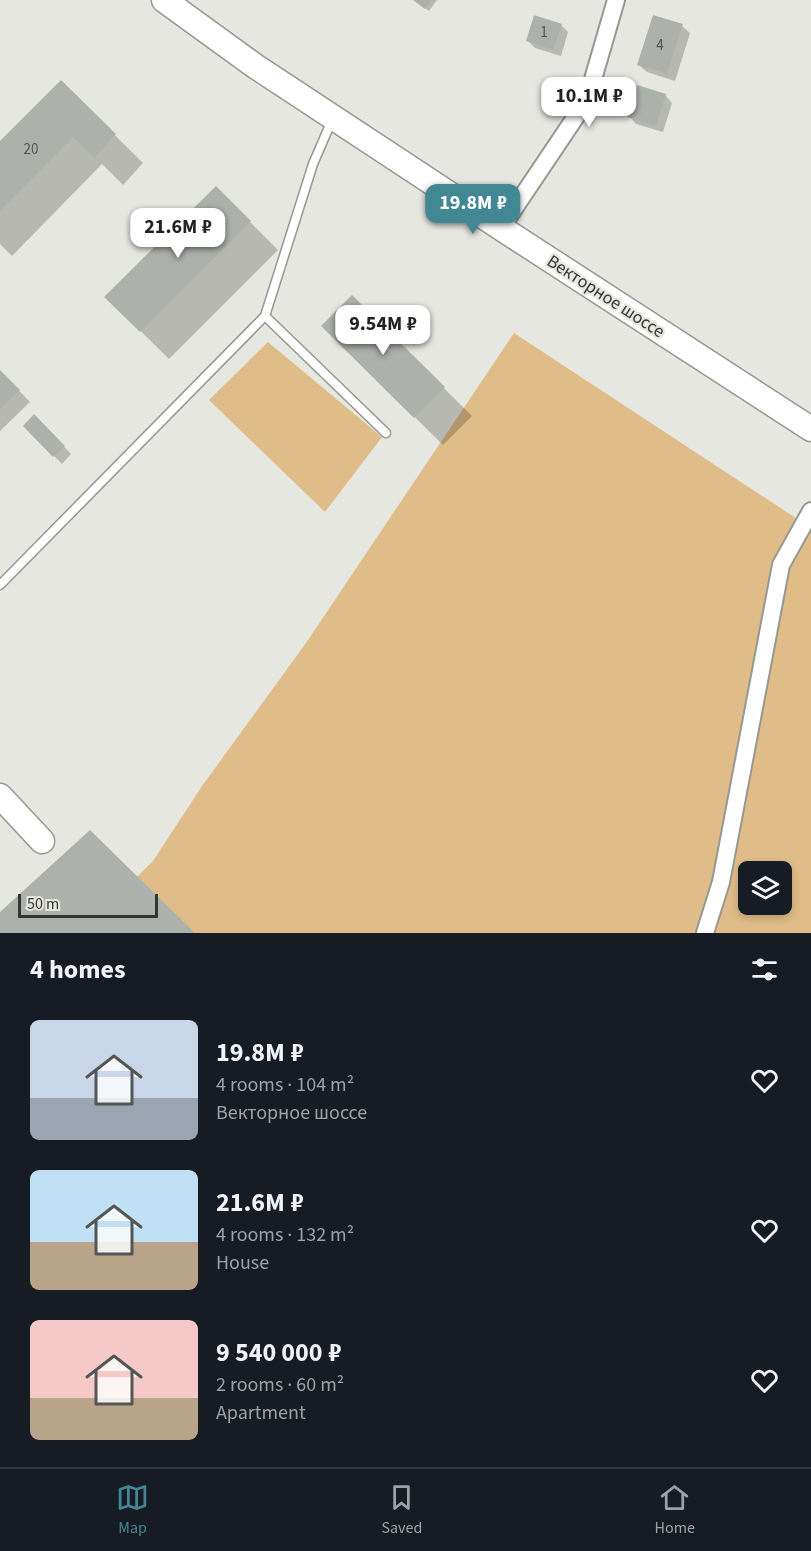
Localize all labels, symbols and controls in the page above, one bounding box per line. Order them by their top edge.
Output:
house number: 1 [540,22,548,43]
house number: 4 [656,35,664,56]
pin: 10.1M ₽ [534,77,644,128]
text: 10.1M ₽ [555,82,623,110]
house number: 20 [24,139,38,160]
pin: 19.8M ₽ [418,184,528,235]
text: 19.8M ₽ [439,189,507,217]
pin: 21.6M ₽ [123,208,233,259]
text: 21.6M ₽ [144,213,212,241]
street label: Векторное шоссе [542,249,670,344]
pin: 9.54M ₽ [328,305,438,356]
text: 9.54M ₽ [349,310,417,338]
map controls [738,861,792,915]
button: layers [738,861,792,915]
scale bar [18,891,158,918]
text: 50 m [27,893,59,915]
text: 4 homes [30,951,125,988]
icon: filters [748,953,781,986]
text: 19.8M ₽ [216,1034,304,1071]
icon: home [78,1044,150,1116]
icon: heart [748,1064,781,1097]
text: 4 rooms · 104 m² [216,1071,354,1099]
text: Векторное шоссе [216,1099,367,1127]
text: 21.6M ₽ [216,1184,304,1221]
icon: home [78,1194,150,1266]
icon: heart [748,1214,781,1247]
text: 4 rooms · 132 m² [216,1221,354,1249]
text: House [216,1249,269,1277]
text: 9 540 000 ₽ [216,1334,341,1371]
icon: home [78,1344,150,1416]
icon: heart [748,1364,781,1397]
text: 2 rooms · 60 m² [216,1371,344,1399]
text: Apartment [216,1399,306,1427]
tab: Map [116,1481,149,1539]
tab: Saved [381,1481,422,1539]
tab: Home [655,1481,695,1539]

